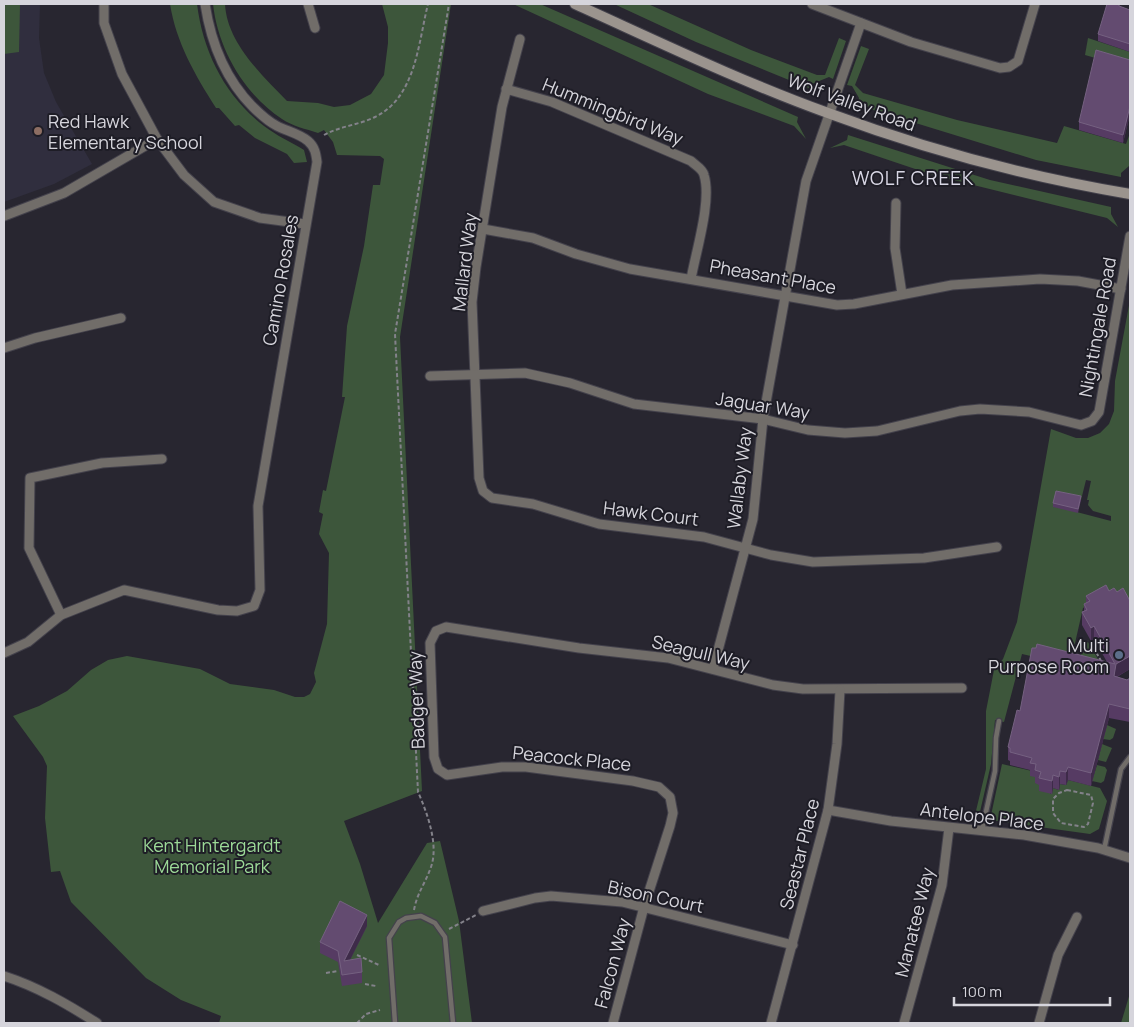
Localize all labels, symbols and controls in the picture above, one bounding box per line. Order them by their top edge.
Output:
street label: Wolf Valley Road [784,68,920,136]
street label: Hummingbird Way [539,72,687,150]
place label: Red Hawk Elementary School [48,109,203,154]
marker: Red Hawk Elementary School [32,125,44,137]
district label: WOLF CREEK [852,165,974,191]
street label: Mallard Way [446,211,482,313]
street label: Camino Rosales [257,213,303,347]
street label: Pheasant Place [708,253,838,299]
street label: Nightingale Road [1073,255,1121,399]
street label: Jaguar Way [714,386,812,424]
street label: Wallaby Way [721,425,757,530]
street label: Hawk Court [602,495,700,531]
street label: Seagull Way [650,629,753,675]
place label: Multi Purpose Room [988,633,1109,678]
marker: Multi Purpose Room [1113,649,1125,661]
street label: Badger Way [402,650,430,749]
street label: Peacock Place [511,740,633,776]
street label: Seastar Place [774,796,824,912]
street label: Antelope Place [919,797,1045,835]
park label: Kent Hintergardt Memorial Park [143,833,281,878]
street label: Manatee Way [889,864,939,979]
street label: Bison Court [606,874,706,918]
street label: Falcon Way [588,915,636,1011]
scale bar [954,974,1110,1006]
text: 100 m [962,981,1002,1002]

